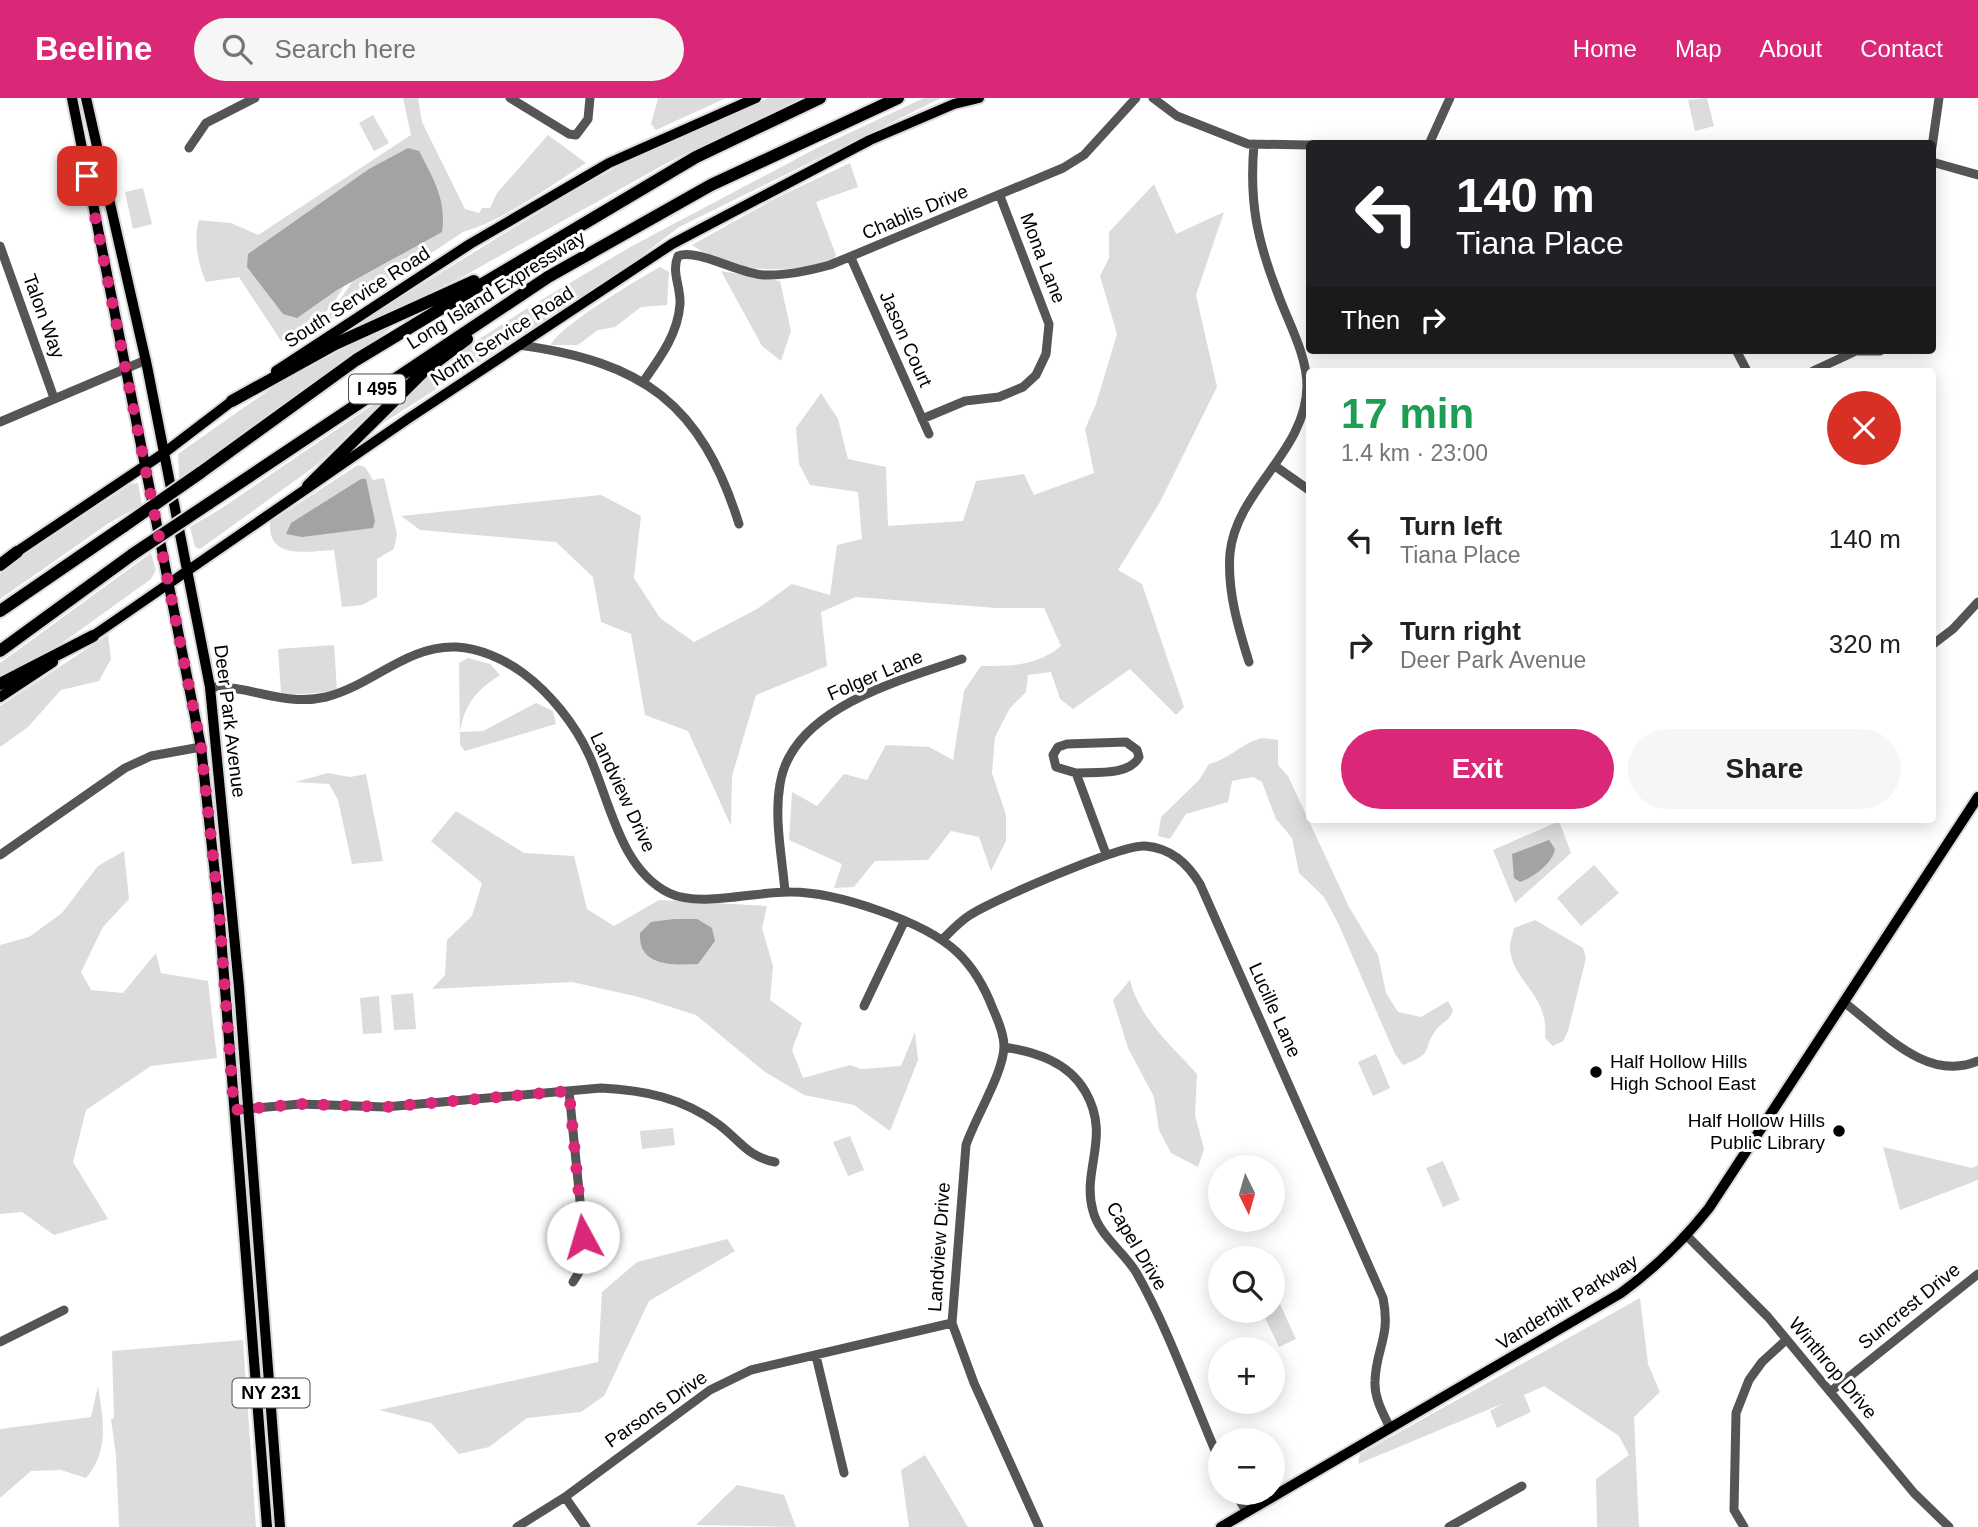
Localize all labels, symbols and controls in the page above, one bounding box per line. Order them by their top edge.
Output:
search box [194,18,684,81]
text: Beeline [35,30,152,67]
icon: search [218,30,256,68]
text: Search here [274,34,416,64]
text: Home [1573,35,1637,62]
text: Map [1675,35,1722,62]
text: About [1760,35,1822,62]
text: Contact [1860,35,1943,62]
pin [57,146,117,206]
icon: arrive [68,157,106,195]
icon: left [1341,168,1432,259]
text: 140 m [1456,168,1595,222]
street label: Chablis Drive [859,180,971,244]
street label: Mona Lane [1016,210,1070,306]
text: Tiana Place [1456,225,1624,261]
street label: Long Island Expressway [403,226,589,353]
street label: South Service Road [280,242,434,352]
street label: Talon Way [19,271,69,361]
street label: North Service Road [427,282,577,390]
street label: Jason Court [876,288,937,391]
icon: right [1414,301,1452,339]
text: Then [1341,305,1400,335]
road number: I 495 [349,374,405,404]
text: 17 min [1341,390,1474,437]
button: close [1827,391,1901,465]
text: 1.4 km · 23:00 [1341,440,1488,466]
text: Turn left [1400,511,1502,541]
icon: left [1341,521,1379,559]
text: 140 m [1829,524,1901,554]
text: Tiana Place [1400,542,1521,568]
text: Turn right [1400,616,1521,646]
icon: right [1341,626,1379,664]
text: 320 m [1829,629,1901,659]
street label: Deer Park Avenue [210,643,250,799]
street label: Folger Lane [824,646,926,704]
text: Deer Park Avenue [1400,647,1586,673]
street label: Landview Drive [586,729,660,855]
button: Exit [1341,729,1614,809]
button: Share [1628,729,1901,809]
street label: Lucille Lane [1245,959,1305,1061]
place label: Half Hollow Hills High School East [1610,1051,1756,1094]
marker: Half Hollow Hills High School East [1588,1064,1604,1080]
place label: Half Hollow Hills Public Library [1688,1110,1825,1153]
marker: Half Hollow Hills Public Library [1831,1123,1847,1139]
north arrow [1208,1155,1284,1232]
map controls [1208,1155,1285,1505]
street label: Landview Drive [924,1181,954,1313]
street label: Capel Drive [1102,1198,1172,1294]
position arrow [546,1200,620,1274]
button: search [1208,1246,1285,1323]
street label: Vanderbilt Parkway [1493,1250,1642,1354]
street label: Suncrest Drive [1854,1259,1964,1353]
street label: Winthrop Drive [1785,1313,1881,1423]
button: + [1208,1337,1285,1414]
street label: Parsons Drive [601,1366,711,1452]
road number: NY 231 [232,1378,310,1408]
button: − [1208,1428,1285,1505]

